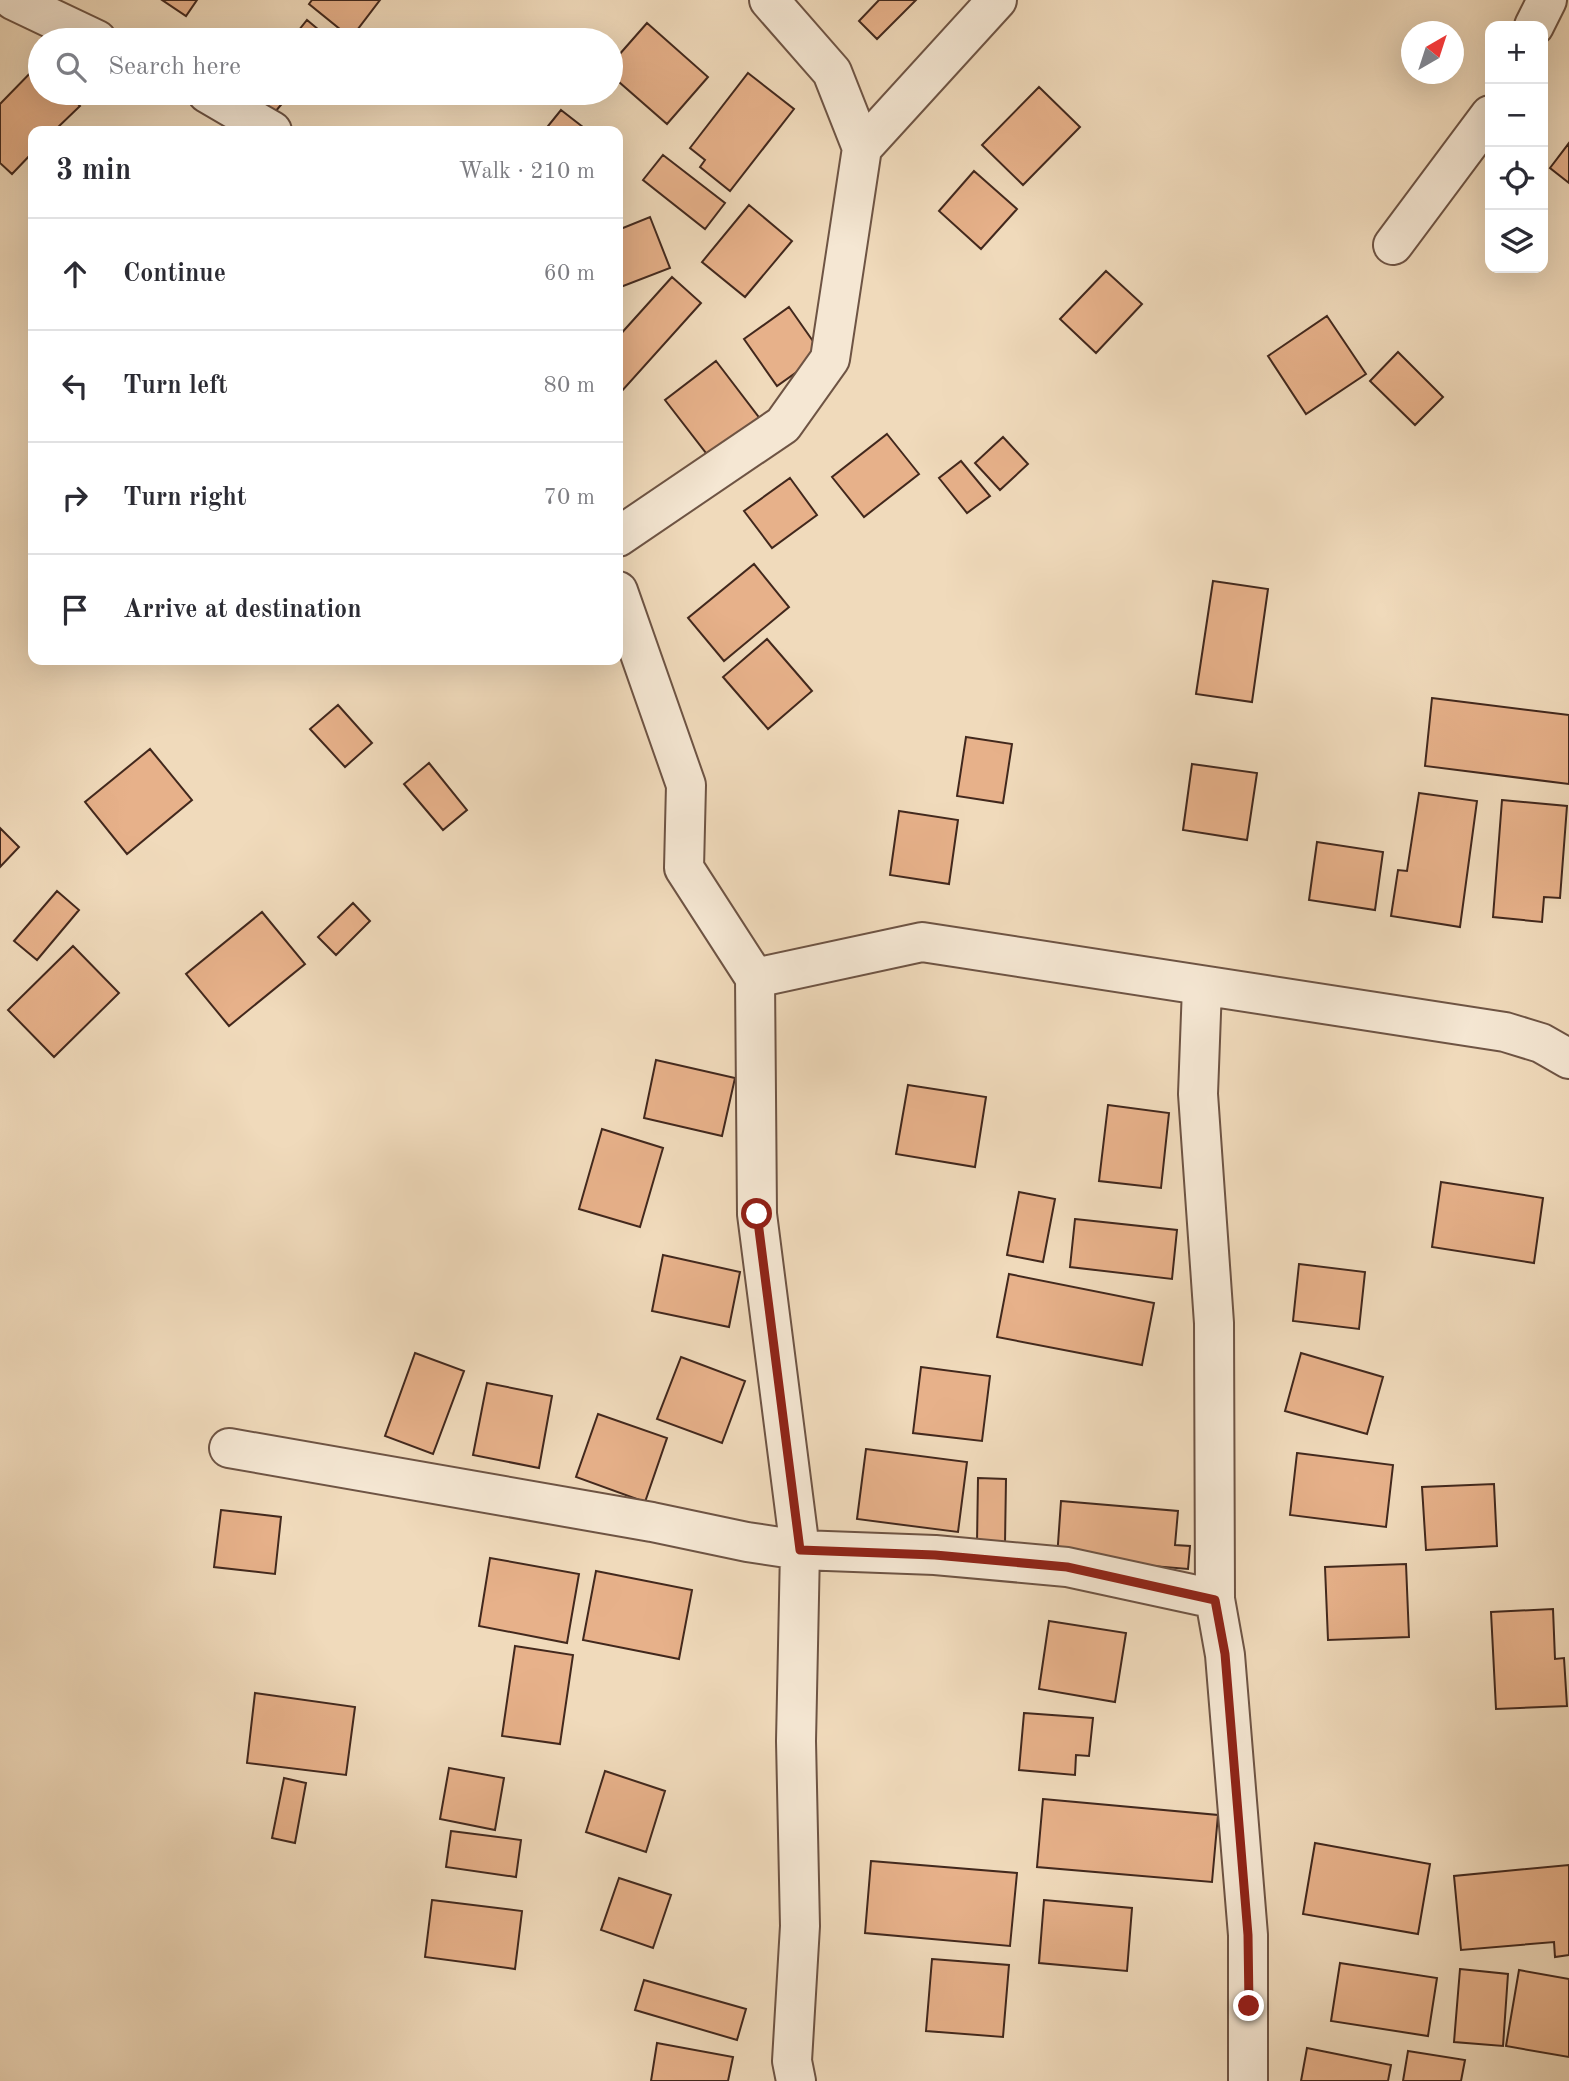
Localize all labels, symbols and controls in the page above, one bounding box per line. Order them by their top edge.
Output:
north arrow [1401,21,1464,84]
map controls [1485,21,1548,273]
button: + [1485,21,1548,84]
search box [28,28,623,105]
icon: search [52,48,90,86]
text: Search here [108,54,241,80]
button: − [1485,84,1548,147]
button: locate [1485,147,1548,210]
text: 3 min [56,156,131,186]
text: Walk · 210 m [459,160,595,183]
button: layers [1485,210,1548,273]
icon: ahead [56,255,94,293]
text: Continue [123,261,226,287]
text: 60 m [544,262,595,285]
icon: left [56,367,94,405]
text: Turn left [123,373,228,399]
text: 80 m [544,374,595,397]
icon: right [56,479,94,517]
text: Turn right [123,485,246,511]
text: 70 m [544,486,595,509]
icon: arrive [56,591,94,629]
text: Arrive at destination [123,597,362,623]
route start [741,1198,772,1229]
route end [1233,1990,1264,2021]

